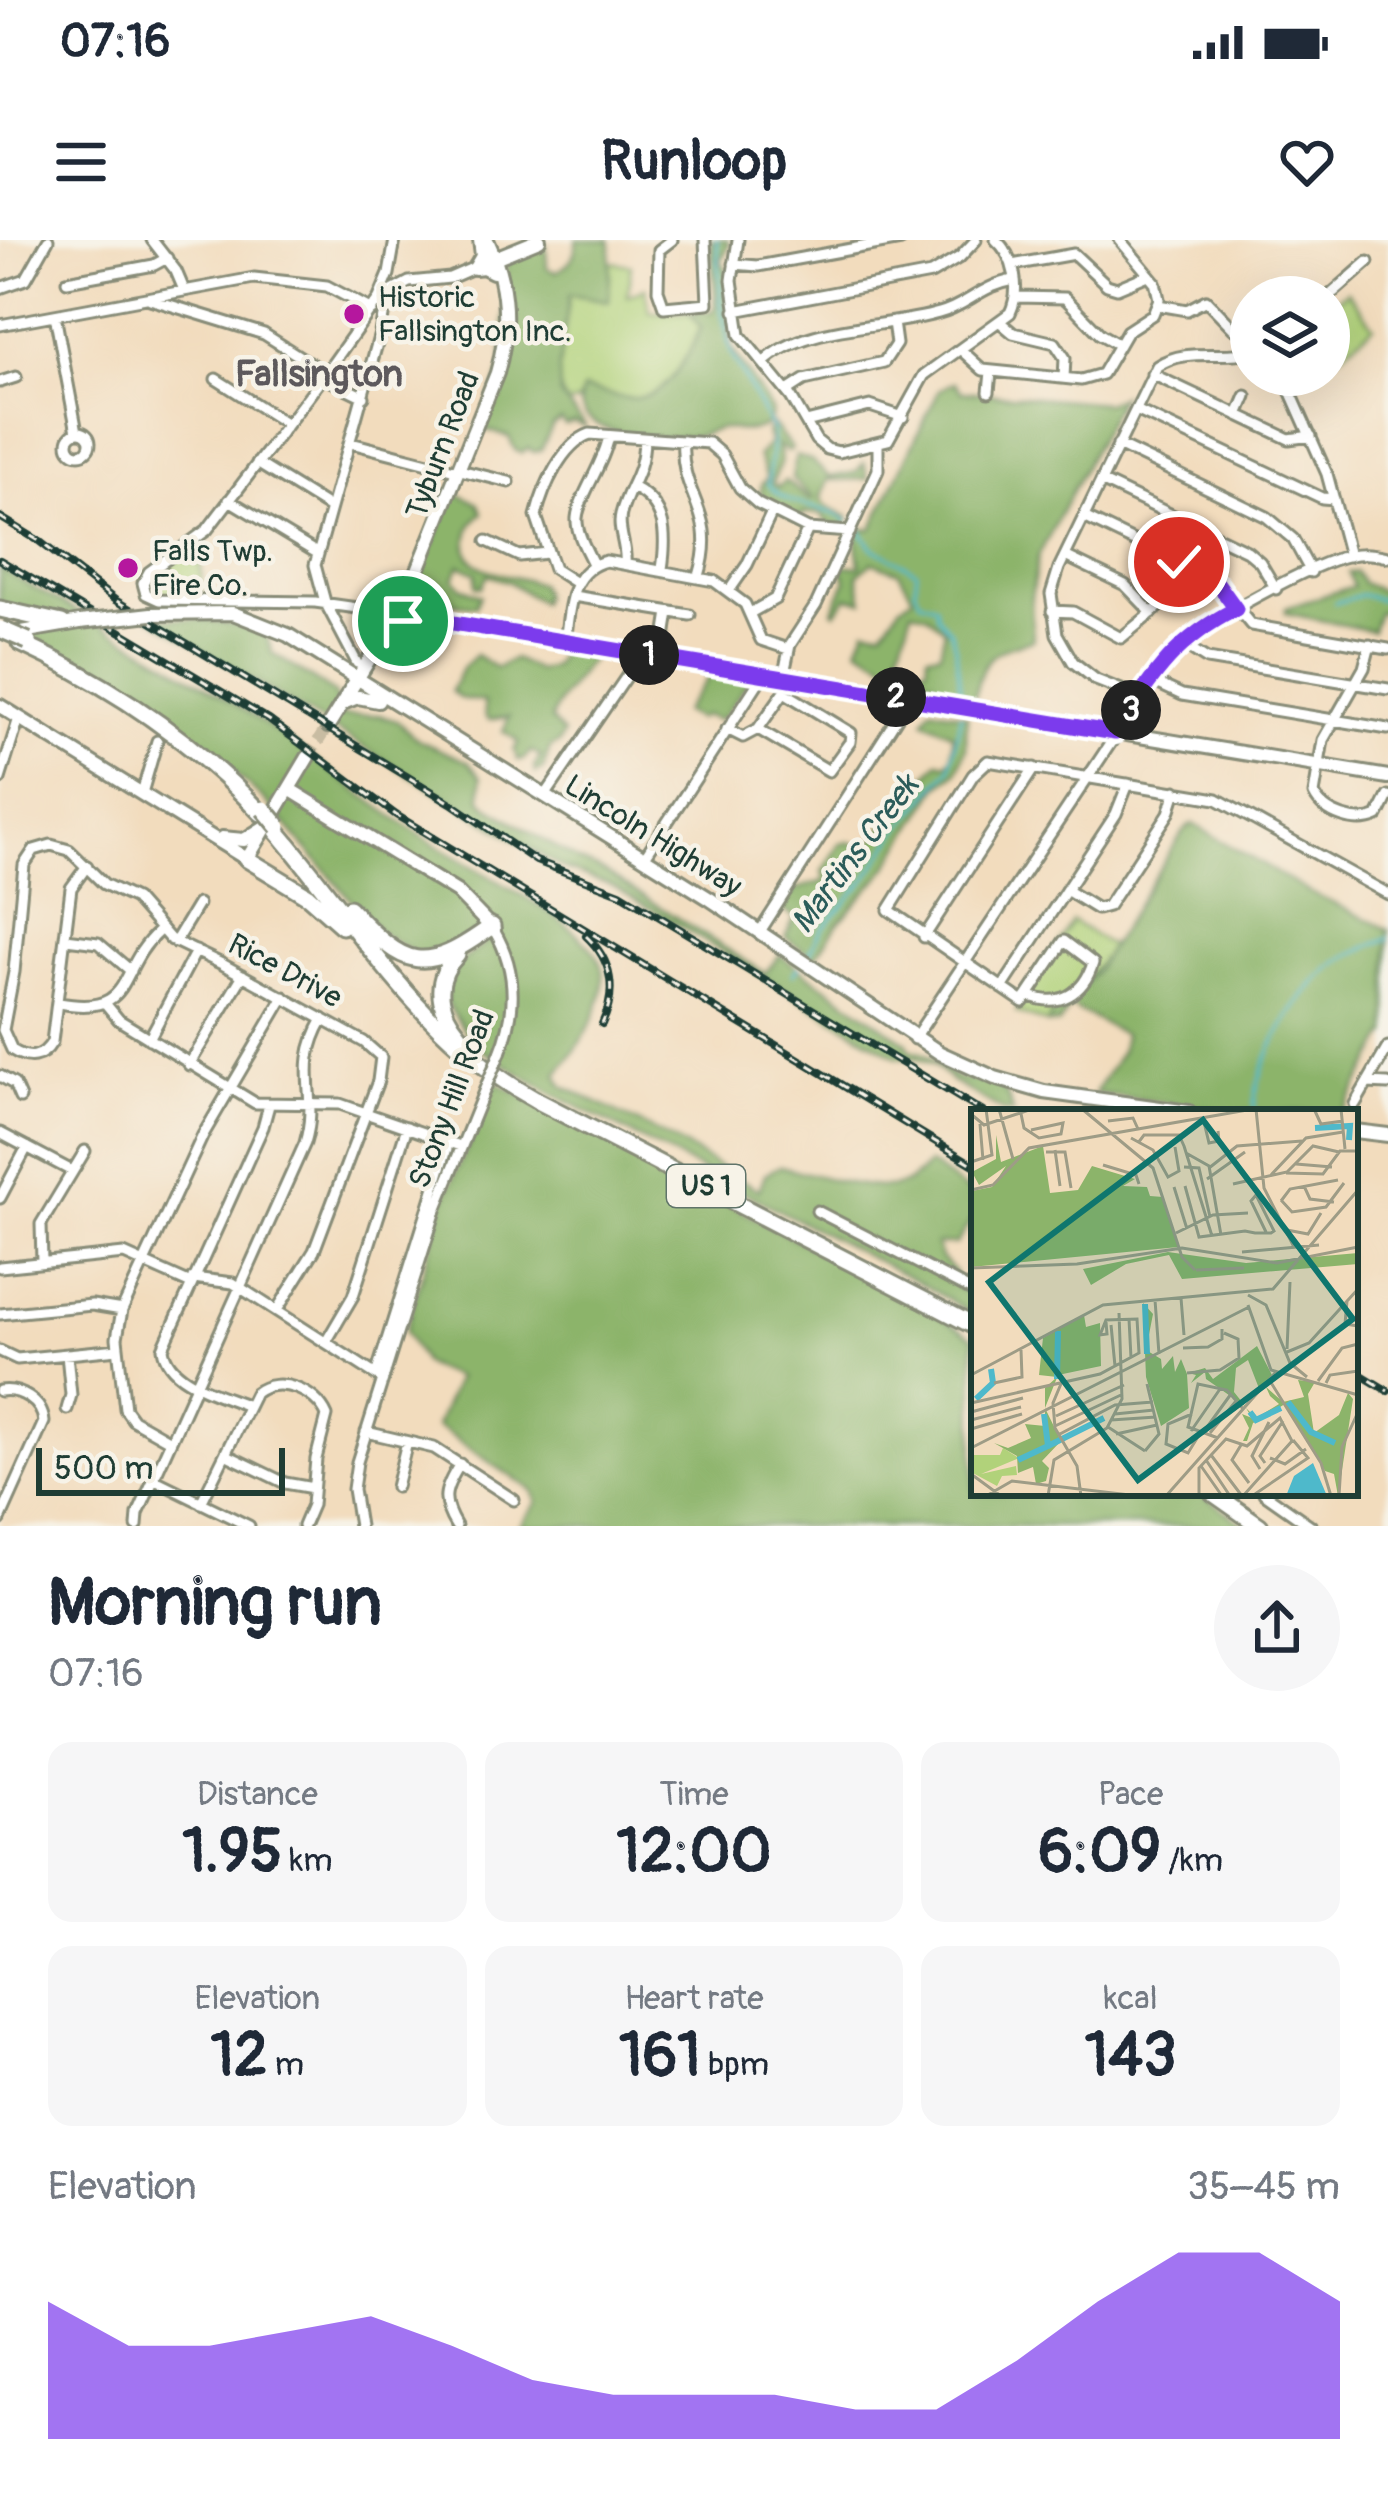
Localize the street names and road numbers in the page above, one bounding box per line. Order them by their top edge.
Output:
street label: Tyburn Road [398,366,488,524]
street label: Lincoln Highway [558,767,748,905]
street label: Rice Drive [222,926,348,1016]
street label: Stony Hill Road [401,1004,503,1194]
road number: US 1 [667,1165,745,1207]

